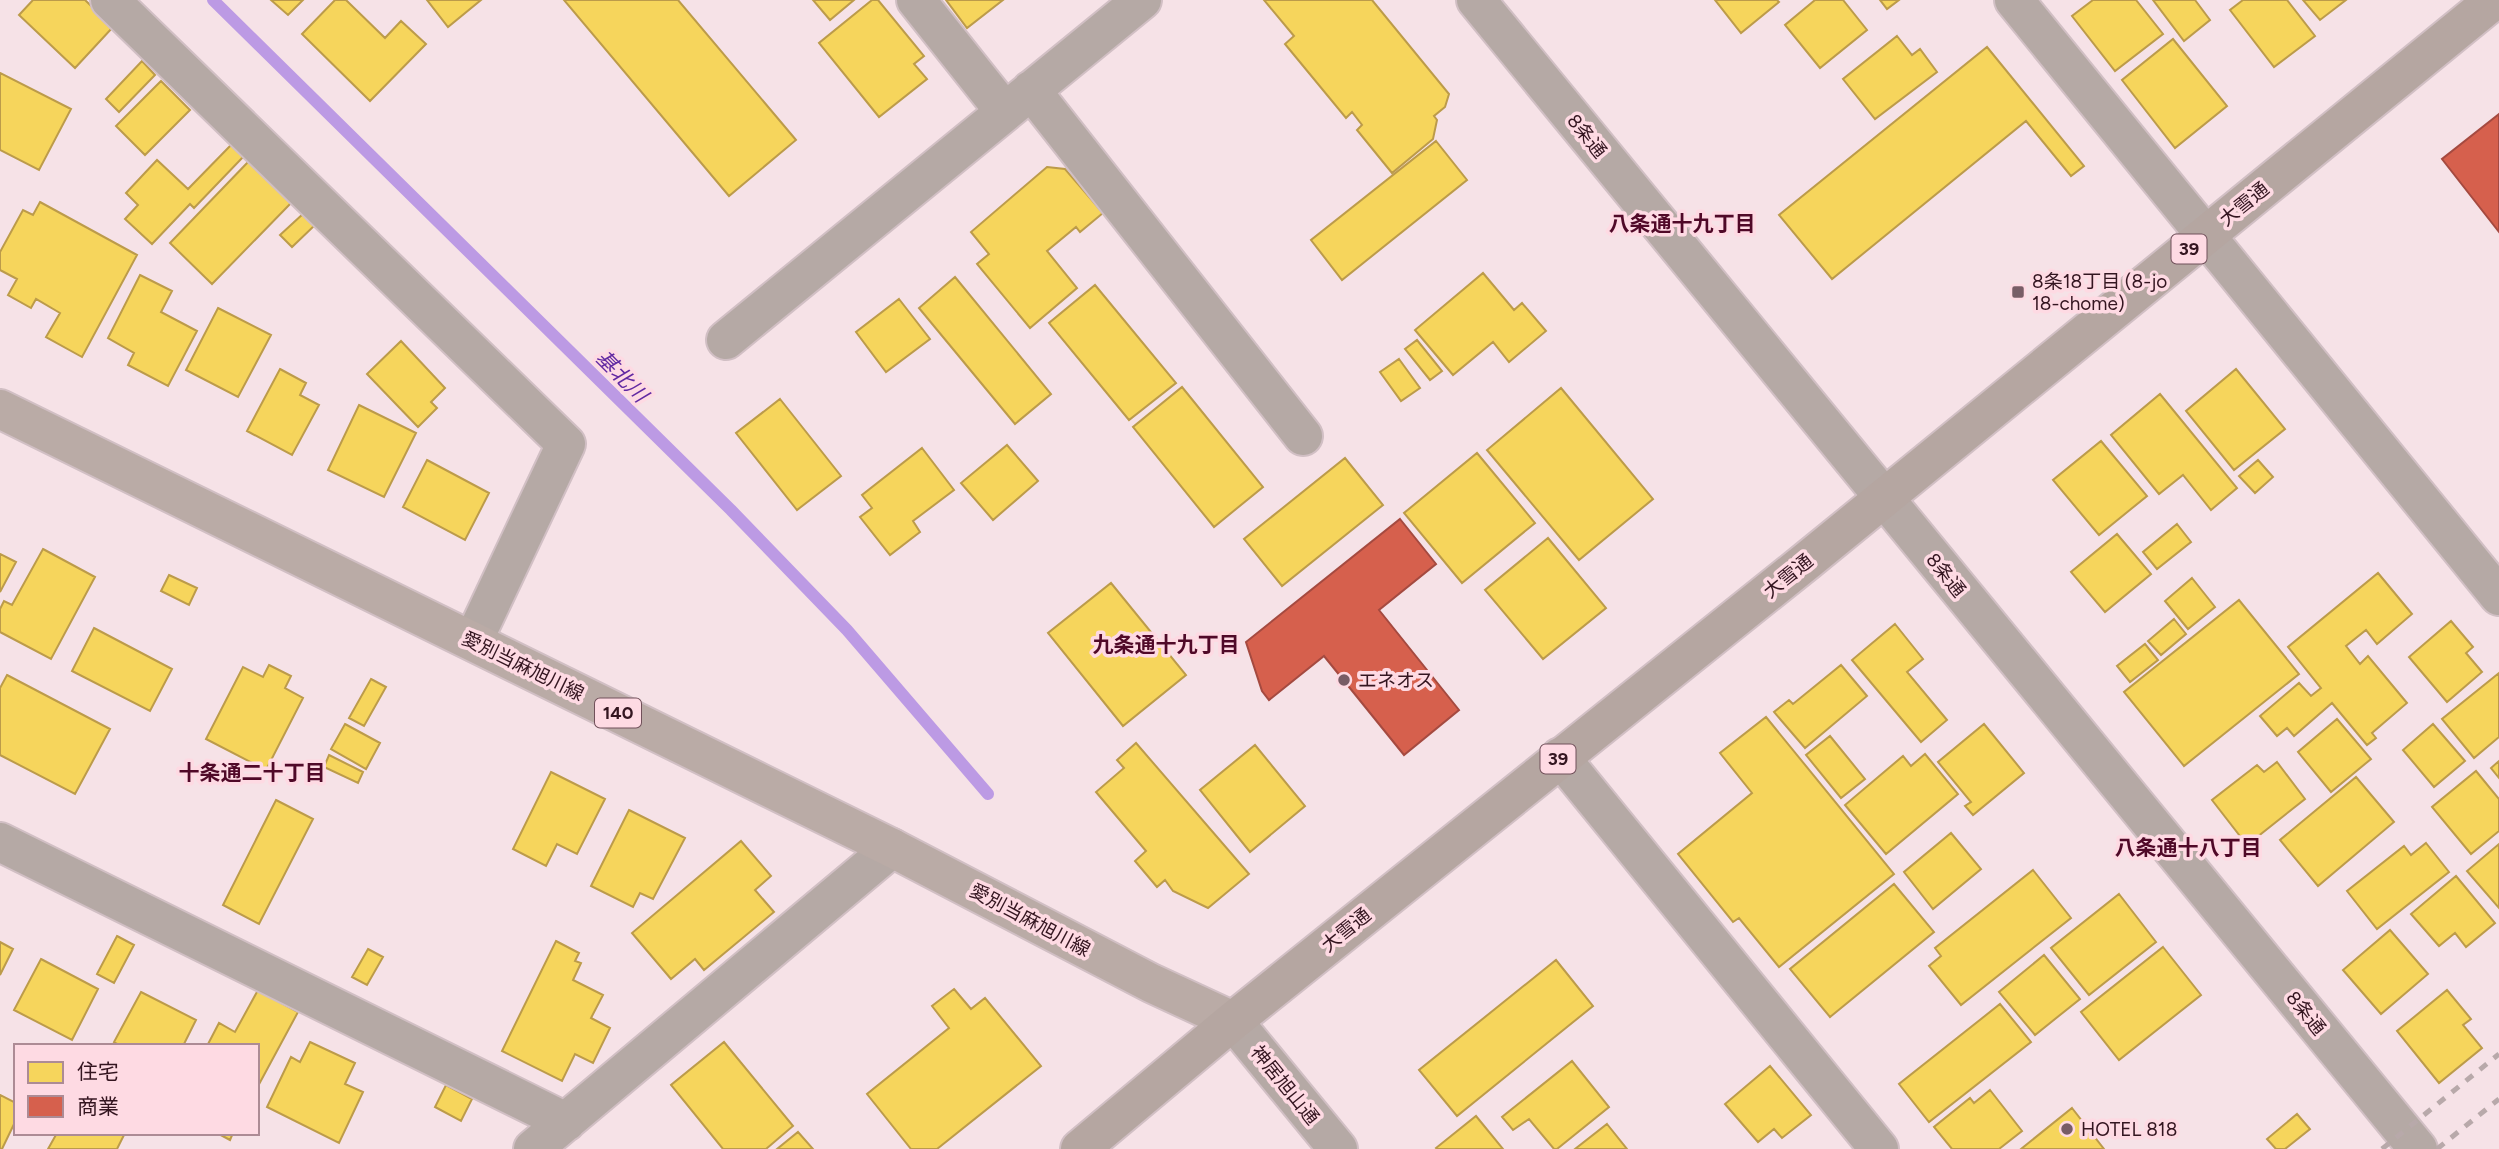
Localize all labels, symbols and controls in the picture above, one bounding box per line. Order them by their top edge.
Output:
street label: 8条通 [1562,109,1612,163]
street label: 大雪通 [2215,177,2273,231]
district label: 八条通十九丁目 [1609,211,1756,236]
road number: 39 [2172,234,2206,264]
place label: 8条18丁目 (8-jo 18-chome) [2032,270,2167,315]
marker: 8条18丁目 (8-jo 18-chome) [2010,284,2026,300]
water label: 基北川 [591,345,655,409]
street label: 8条通 [1921,548,1971,602]
street label: 大雪通 [1759,549,1817,603]
street label: 愛別当麻旭川線 [458,627,588,705]
district label: 九条通十九丁目 [1093,632,1240,657]
place label: エネオス [1358,669,1434,692]
marker: エネオス [1336,672,1352,688]
road number: 140 [595,698,641,728]
road number: 39 [1540,744,1576,774]
district label: 十条通二十丁目 [179,760,326,785]
district label: 八条通十八丁目 [2115,835,2262,860]
street label: 愛別当麻旭川線 [966,879,1094,961]
street label: 大雪通 [1317,903,1375,957]
street label: 8条通 [2281,986,2331,1040]
street label: 神居旭山通 [1246,1041,1324,1129]
legend [14,1044,259,1135]
text: 住宅 [77,1059,119,1084]
text: 商業 [77,1094,119,1119]
place label: HOTEL 818 [2081,1118,2177,1141]
marker: HOTEL 818 [2059,1121,2075,1137]

